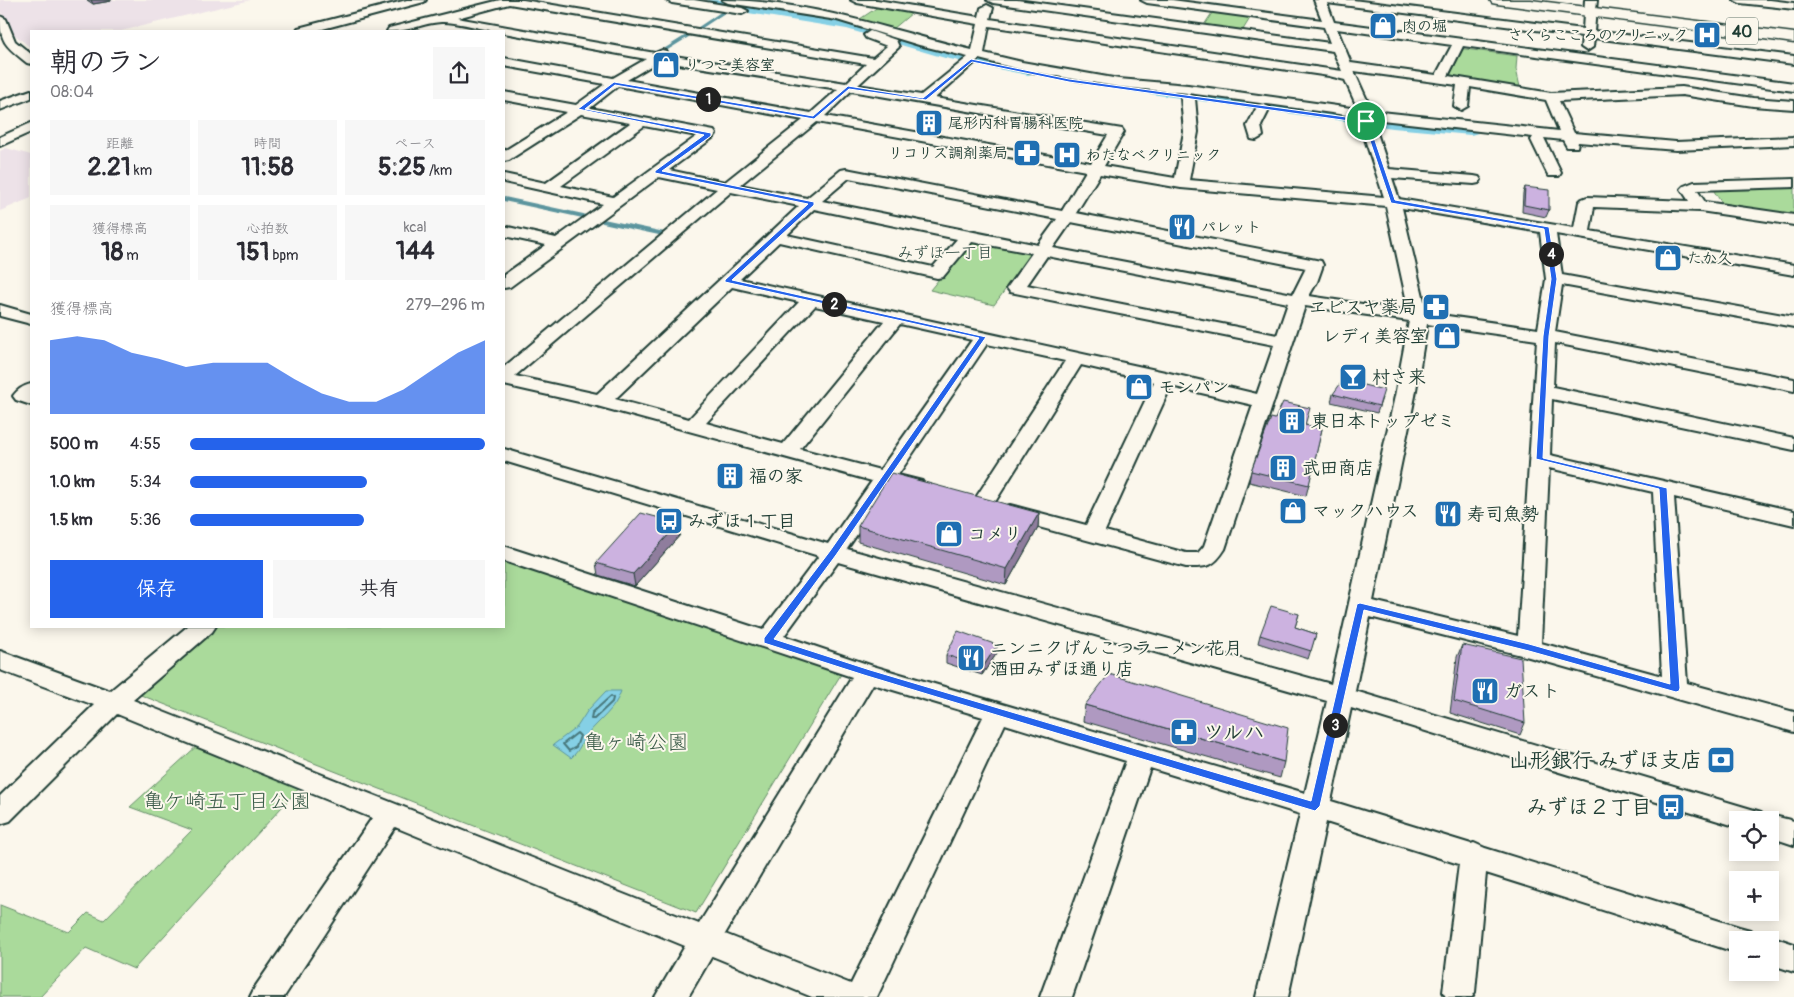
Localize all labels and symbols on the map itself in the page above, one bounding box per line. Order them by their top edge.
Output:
shop icon: 肉の堀 [1368,11,1398,41]
place label: 肉の堀 [1402,17,1447,36]
road number: 40 [1726,18,1758,44]
hospital icon: さくらこころのクリニック [1692,20,1722,50]
place label: さくらこころのクリニック [1508,26,1688,45]
shop icon: りつこ美容室 [651,50,681,80]
place label: りつこ美容室 [685,56,775,75]
pin: 1 [696,86,720,112]
pin [1345,100,1387,142]
building icon: 尾形内科胃腸科医院 [914,108,944,138]
place label: 尾形内科胃腸科医院 [948,114,1083,133]
pharmacy icon: リコリス調剤薬局 [1012,138,1042,168]
hospital icon: わたなべクリニック [1052,140,1082,170]
place label: リコリス調剤薬局 [888,144,1008,163]
place label: わたなべクリニック [1086,146,1221,165]
restaurant icon: パレット [1167,212,1197,242]
place label: パレット [1201,218,1261,237]
pin: 4 [1538,242,1564,266]
district label: みずほ一丁目 [897,243,993,263]
shop icon: たか久 [1653,243,1683,273]
place label: たか久 [1687,249,1732,268]
pin: 2 [822,292,846,316]
pharmacy icon: ヱビスヤ薬局 [1421,292,1451,322]
place label: ヱビスヤ薬局 [1309,296,1417,319]
shop icon: レディ美容室 [1432,321,1462,351]
place label: レディ美容室 [1322,325,1428,348]
bar icon: 村さ来 [1338,362,1368,392]
place label: 村さ来 [1372,366,1426,389]
shop icon: モンパン [1124,372,1154,402]
place label: モンパン [1158,376,1229,399]
building icon: 東日本トップゼミ [1277,406,1307,436]
place label: 東日本トップゼミ [1311,410,1455,433]
building icon: 武田商店 [1268,453,1298,483]
place label: 武田商店 [1302,457,1374,480]
building icon: 福の家 [715,461,745,491]
place label: 福の家 [749,465,803,488]
shop icon: マックハウス [1278,496,1308,526]
restaurant icon: 寿司魚勢 [1433,499,1463,529]
place label: マックハウス [1312,500,1419,523]
place label: 寿司魚勢 [1467,503,1539,526]
bus stop icon: みずほ１丁目 [654,506,684,536]
place label: みずほ１丁目 [688,510,796,533]
shop icon: コメリ [934,519,964,549]
place label: コメリ [968,523,1022,546]
place label: ニンニクげんこつラーメン花月 酒田みずほ通り店 [990,637,1242,681]
restaurant icon: ニンニクげんこつラーメン花月 酒田みずほ通り店 [956,643,986,673]
restaurant icon: ガスト [1470,676,1500,706]
place label: ガスト [1504,680,1560,703]
pin: 3 [1322,712,1348,738]
pharmacy icon: ツルハ [1169,717,1199,747]
place label: ツルハ [1203,719,1265,746]
park label: 亀ヶ崎公園 [584,729,689,756]
bank icon: 山形銀行 みずほ支店 [1706,745,1736,775]
place label: 山形銀行 みずほ支店 [1509,747,1702,774]
park label: 亀ケ崎五丁目公園 [143,788,311,815]
bus stop icon: みずほ２丁目 [1656,792,1686,822]
place label: みずほ２丁目 [1526,794,1652,821]

